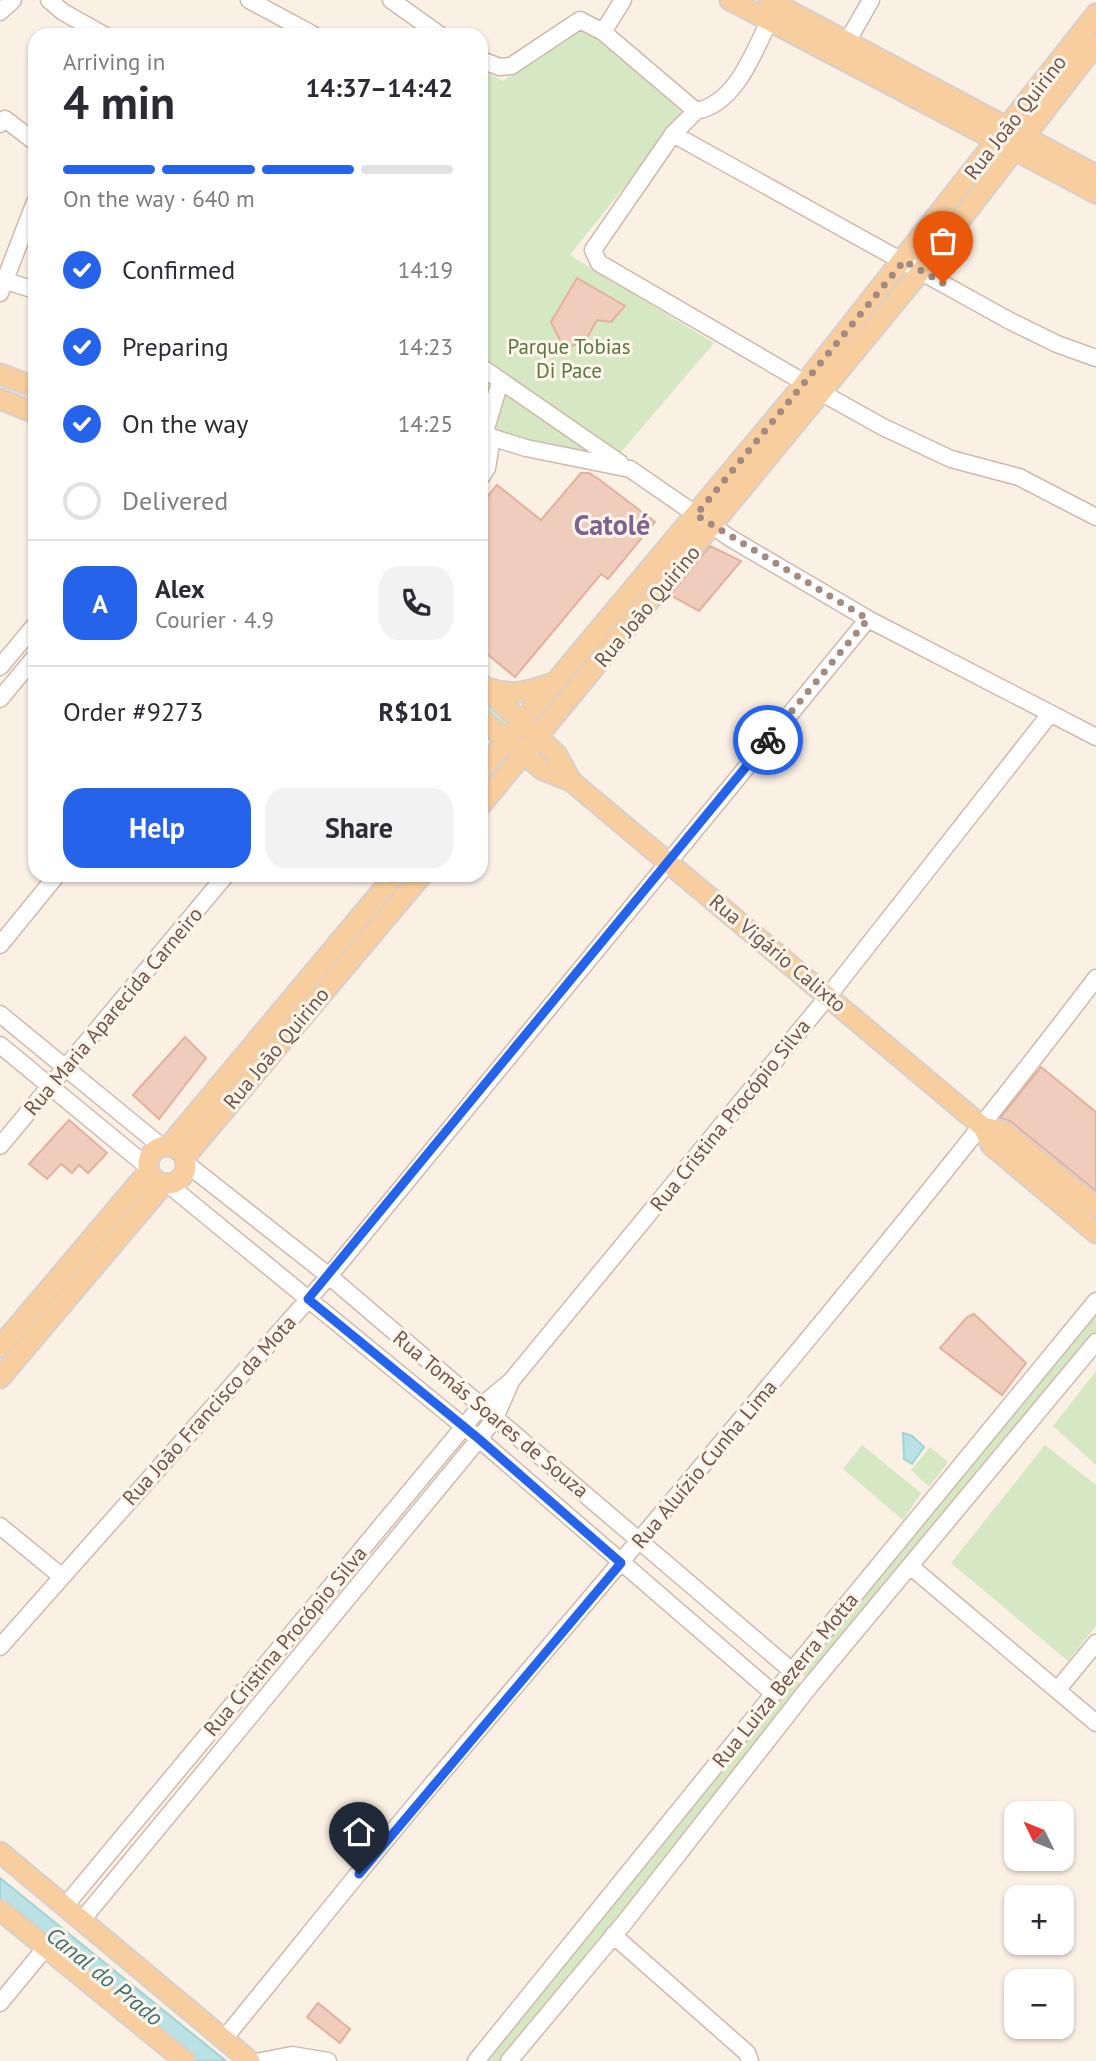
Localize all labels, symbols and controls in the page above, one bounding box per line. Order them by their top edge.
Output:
text: Arriving in [63,47,165,76]
street label: Rua João Quirino [958,49,1072,185]
text: 14:37–14:42 [306,71,453,104]
text: 4 min [63,72,175,132]
text: On the way · 640 m [63,184,255,213]
pin [913,211,973,283]
icon: bag [924,222,962,260]
icon: check [63,251,101,289]
text: Confirmed [122,253,235,286]
text: 14:19 [398,255,453,284]
icon: check [63,328,101,366]
text: Preparing [122,330,229,363]
text: 14:23 [398,332,453,361]
park label: Parque Tobias Di Pace [507,333,631,384]
icon: check [63,405,101,443]
text: On the way [122,407,248,440]
text: 14:25 [398,409,453,438]
text: Delivered [122,484,228,517]
district label: Catolé [574,506,650,543]
street label: Rua João Quirino [588,539,706,673]
button: phone [379,566,453,640]
text: Alex [155,572,205,605]
text: A [92,587,108,620]
text: Courier · 4.9 [155,605,274,634]
text: Order #9273 [63,695,203,728]
text: R$101 [378,695,453,728]
courier [733,705,803,775]
icon: bike [749,721,787,759]
button: Help [63,788,251,868]
button: Share [265,788,453,868]
street label: Rua Vigário Calixto [704,888,852,1018]
street label: Rua Maria Aparecida Carneiro [18,901,208,1121]
street label: Rua João Quirino [217,981,335,1115]
street label: Rua Cristina Procópio Silva [644,1013,816,1217]
street label: Rua João Francisco da Mota [116,1309,302,1511]
street label: Rua Tomás Soares de Souza [388,1324,594,1504]
street label: Rua Aluízio Cunha Lima [625,1374,783,1554]
street label: Rua Cristina Procópio Silva [197,1540,373,1742]
street label: Rua Luiza Bezerra Motta [706,1587,864,1773]
north arrow [1004,1801,1074,1871]
map controls [1004,1801,1074,2039]
pin [329,1802,389,1874]
icon: home [340,1813,378,1851]
button: + [1004,1885,1074,1955]
water label: Canal do Prado [41,1920,169,2032]
button: − [1004,1969,1074,2039]

